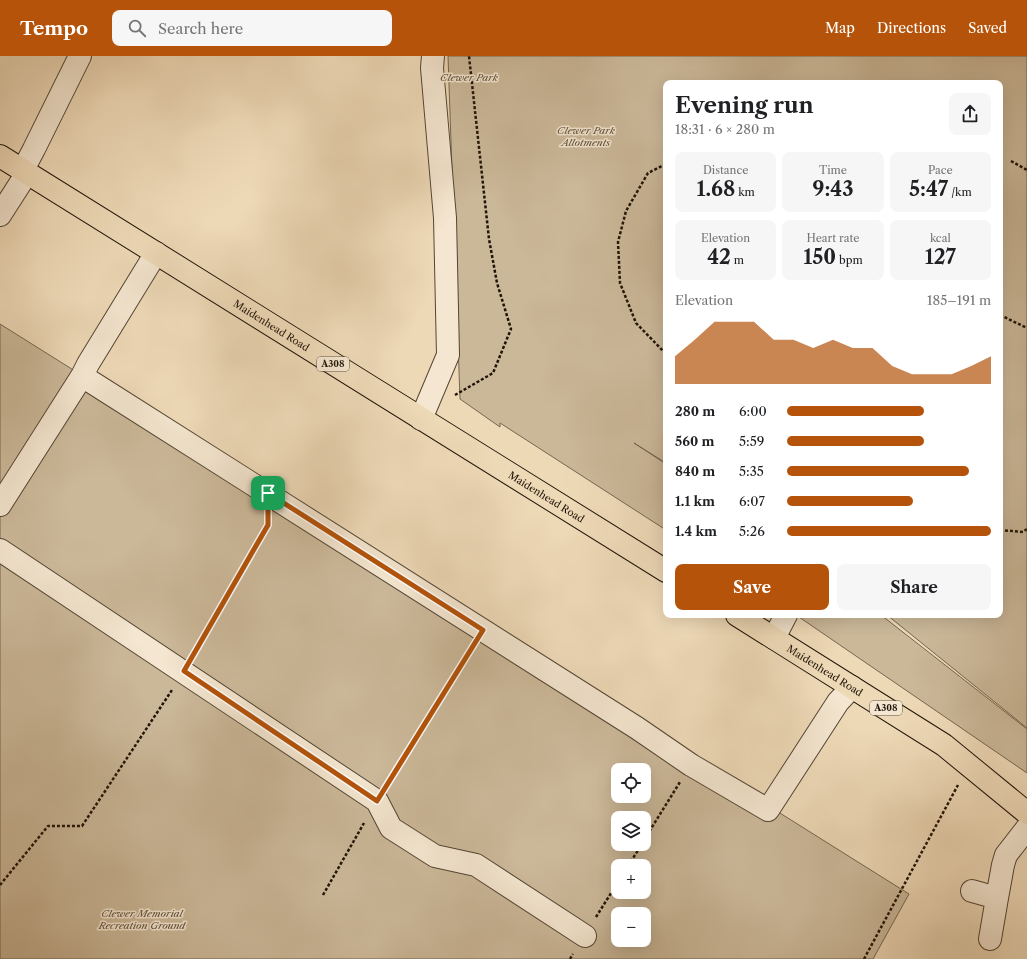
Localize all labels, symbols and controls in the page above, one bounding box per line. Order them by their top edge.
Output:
search box [112,10,392,46]
text: Tempo [20,17,88,40]
icon: search [126,17,148,39]
text: Search here [158,19,243,38]
text: Map [825,19,855,37]
text: Directions [877,19,946,37]
text: Saved [968,19,1007,37]
park label: Clewer Park [440,71,499,84]
text: Evening run [675,92,814,119]
button: share [949,93,991,135]
text: 18:31 · 6 × 280 m [675,121,775,137]
park label: Clewer Park Allotments [557,124,616,149]
text: Distance [703,163,748,177]
text: Time [819,163,847,177]
text: Pace [928,163,953,177]
text: 1.68 [696,177,735,201]
text: 9:43 [812,177,854,201]
text: 5:47 [909,177,948,201]
text: km [735,185,755,199]
text: /km [948,185,972,199]
text: Elevation [701,231,750,245]
text: Heart rate [806,231,860,245]
text: kcal [930,231,951,245]
text: 42 [707,245,731,269]
text: 150 [803,245,836,269]
text: 127 [925,245,956,269]
text: m [731,253,744,267]
text: bpm [836,253,863,267]
text: Elevation [675,292,733,308]
text: 185–191 m [927,292,991,308]
street label: Maidenhead Road [231,297,312,354]
road number: A308 [317,357,349,371]
text: 280 m [675,403,715,419]
text: 6:00 [739,403,767,419]
text: 560 m [675,433,714,449]
text: 5:59 [739,433,764,449]
text: 840 m [675,463,715,479]
text: 5:35 [739,463,764,479]
street label: Maidenhead Road [506,468,587,526]
pin [251,476,285,510]
icon: arrive [257,482,279,504]
text: 1.1 km [675,493,715,509]
text: 6:07 [739,493,765,509]
text: 1.4 km [675,523,717,539]
text: 5:26 [739,523,765,539]
button: Save [675,564,829,610]
button: Share [837,564,991,610]
street label: Maidenhead Road [785,642,865,699]
road number: A308 [870,701,902,715]
map controls [611,763,651,947]
button: locate [611,763,651,803]
button: layers [611,811,651,851]
button: + [611,859,651,899]
park label: Clewer Memorial Recreation Ground [98,907,186,932]
button: − [611,907,651,947]

